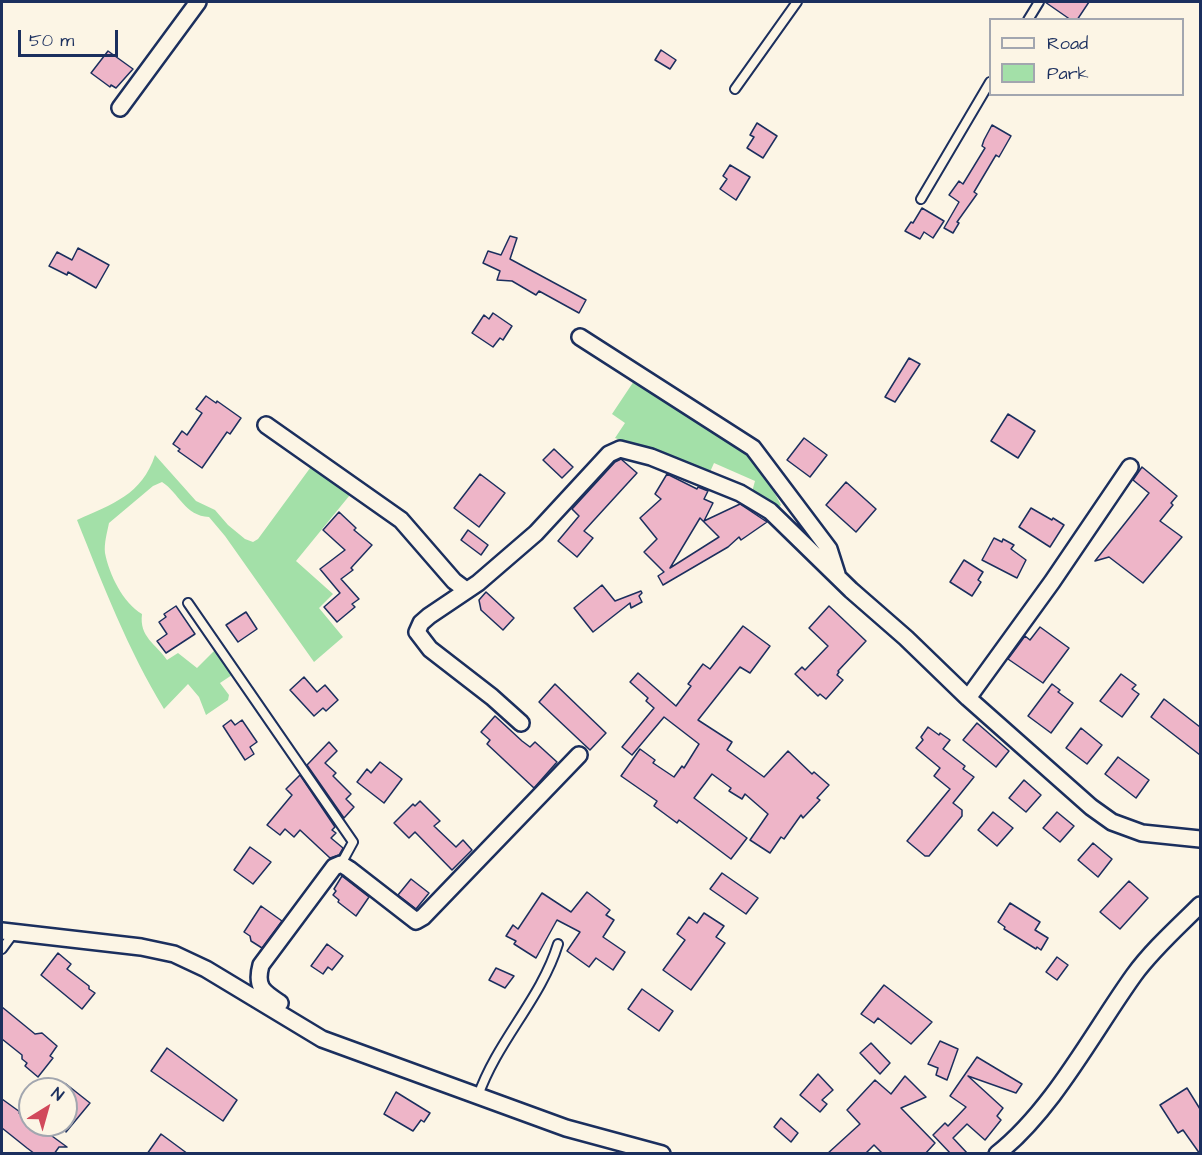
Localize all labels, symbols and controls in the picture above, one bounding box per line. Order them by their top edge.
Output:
scale bar [21,18,122,56]
legend [989,18,1184,96]
text: 50 m [29,28,74,53]
text: Road [1047,31,1088,56]
text: Park [1047,61,1089,86]
north arrow [18,1077,78,1137]
text: N [47,1082,68,1106]

